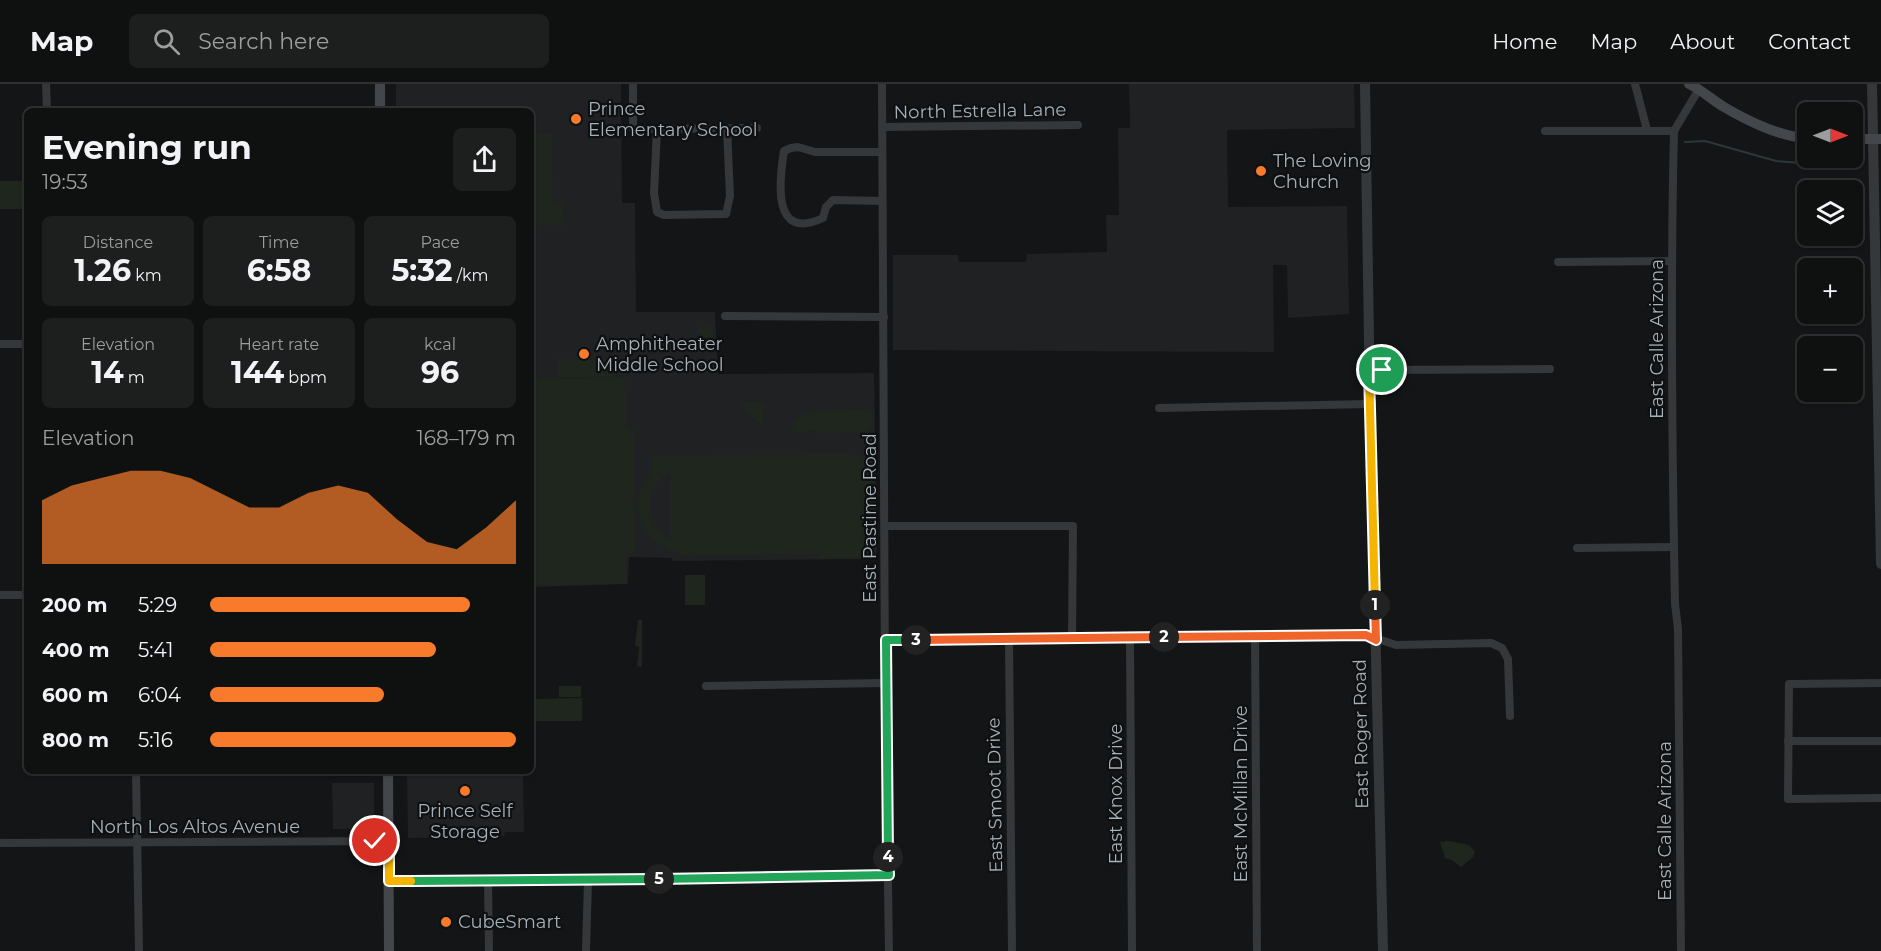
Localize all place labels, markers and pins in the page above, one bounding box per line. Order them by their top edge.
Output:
place label: Prince Elementary School [588,98,758,141]
marker: Prince Elementary School [569,112,583,126]
place label: The Loving Church [1273,150,1372,193]
marker: The Loving Church [1254,164,1268,178]
place label: Amphitheater Middle School [596,333,724,376]
pin [1356,344,1407,395]
marker: Amphitheater Middle School [577,347,591,361]
pin: 1 [1360,590,1390,620]
pin: 2 [1149,622,1179,652]
pin: 3 [901,625,931,655]
marker: Prince Self Storage [458,784,472,798]
place label: Prince Self Storage [417,800,513,843]
pin [349,815,400,866]
pin: 4 [873,842,903,872]
pin: 5 [644,864,674,894]
place label: CubeSmart [458,911,561,933]
marker: CubeSmart [439,915,453,929]

